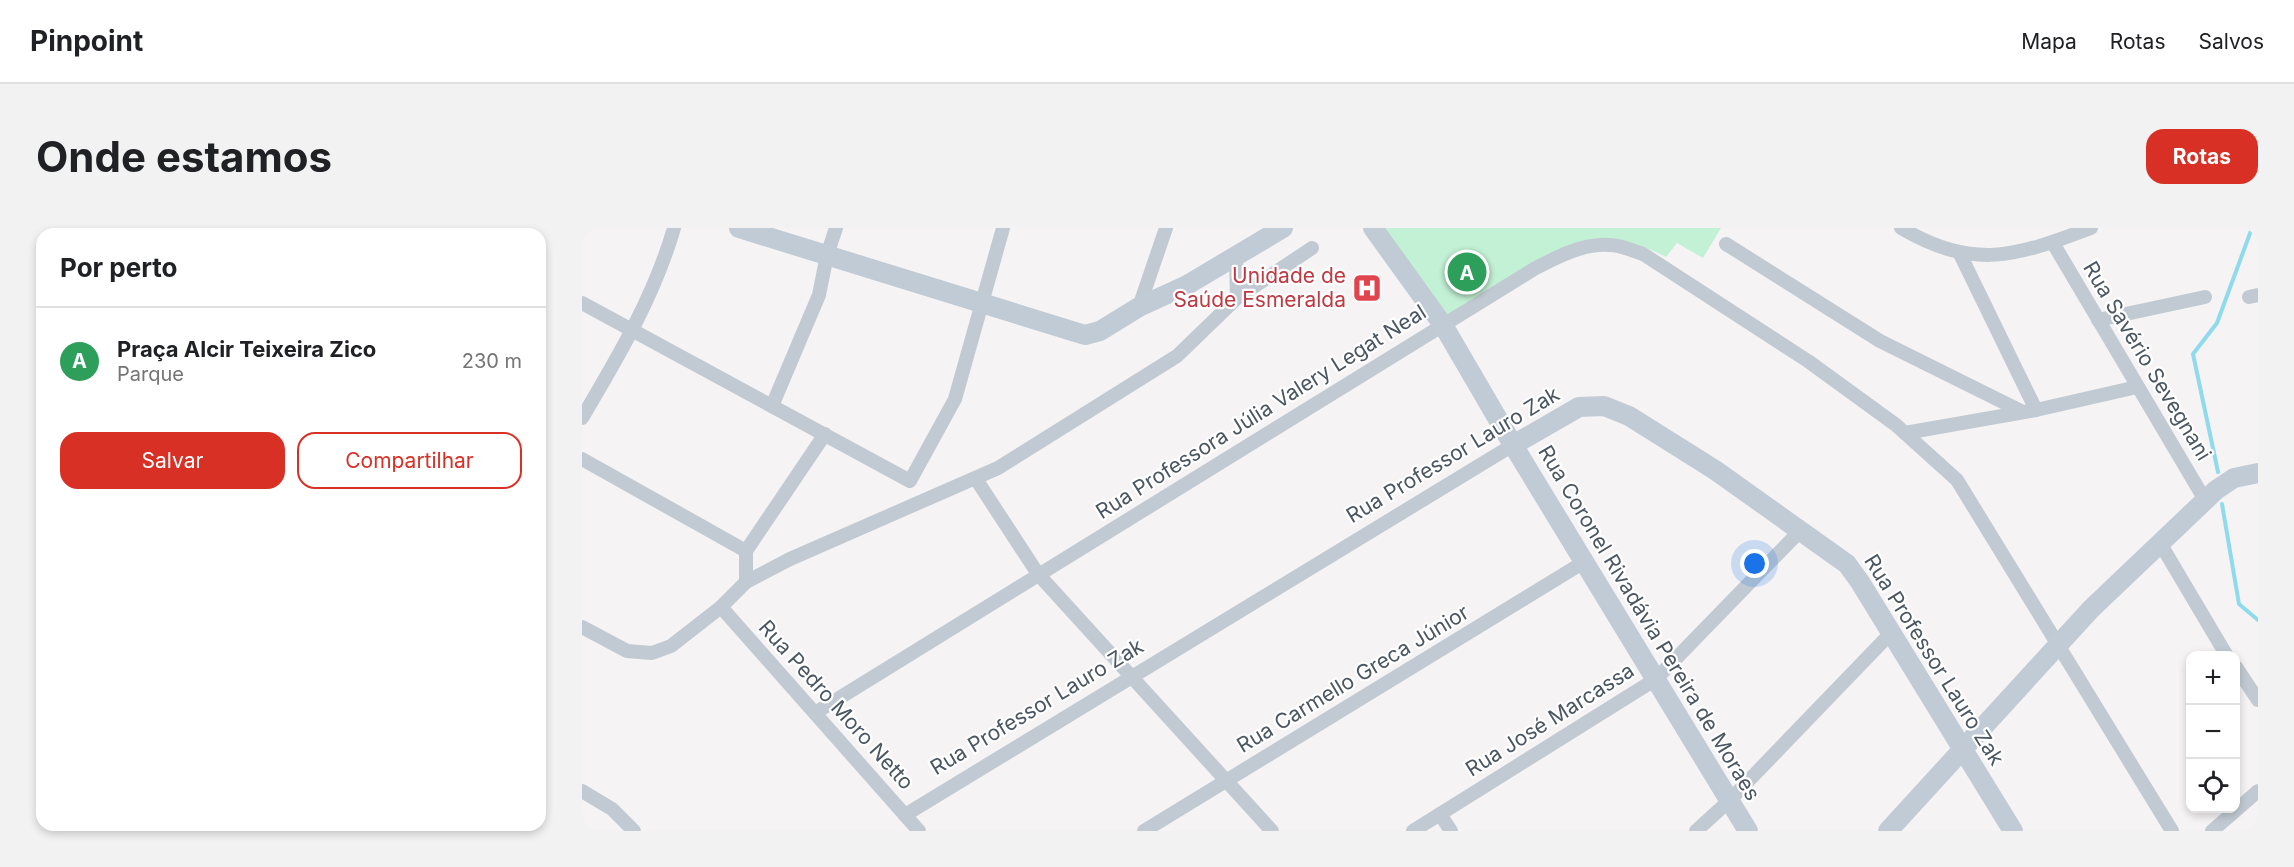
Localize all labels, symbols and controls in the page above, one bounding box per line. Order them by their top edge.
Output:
text: Pinpoint [30,24,143,58]
text: Mapa [2021,29,2077,54]
text: Rotas [2110,29,2165,54]
text: Salvos [2198,29,2264,54]
button: Rotas [2146,129,2258,184]
text: Onde estamos [36,131,332,182]
pin: A [1448,250,1486,294]
text: Por perto [60,252,178,283]
street label: Rua Savério Sevegnani [2078,257,2217,465]
place label: Unidade de Saúde Esmeralda [1174,263,1346,312]
hospital icon: Unidade de Saúde Esmeralda [1351,272,1383,304]
street label: Rua Professora Júlia Valery Legat Neal [1091,299,1430,524]
text: Praça Alcir Teixeira Zico [117,336,376,362]
text: A [72,349,87,373]
text: 230 m [462,349,522,373]
text: Parque [117,362,184,386]
street label: Rua Professor Lauro Zak [1342,381,1564,528]
button: Salvar [60,432,285,489]
button: Compartilhar [297,432,522,489]
street label: Rua Coronel Rivadávia Pereira de Moraes [1533,441,1766,805]
your location [1740,549,1769,578]
street label: Rua Professor Lauro Zak [1859,550,2010,770]
street label: Rua Carmello Greca Júnior [1232,599,1473,758]
street label: Rua Pedro Moro Netto [754,615,919,795]
street label: Rua Professor Lauro Zak [926,633,1148,780]
map controls [2186,651,2240,813]
button: + [2186,651,2240,705]
street label: Rua José Marcassa [1461,658,1639,782]
button: − [2186,705,2240,759]
button: locate [2186,759,2240,813]

